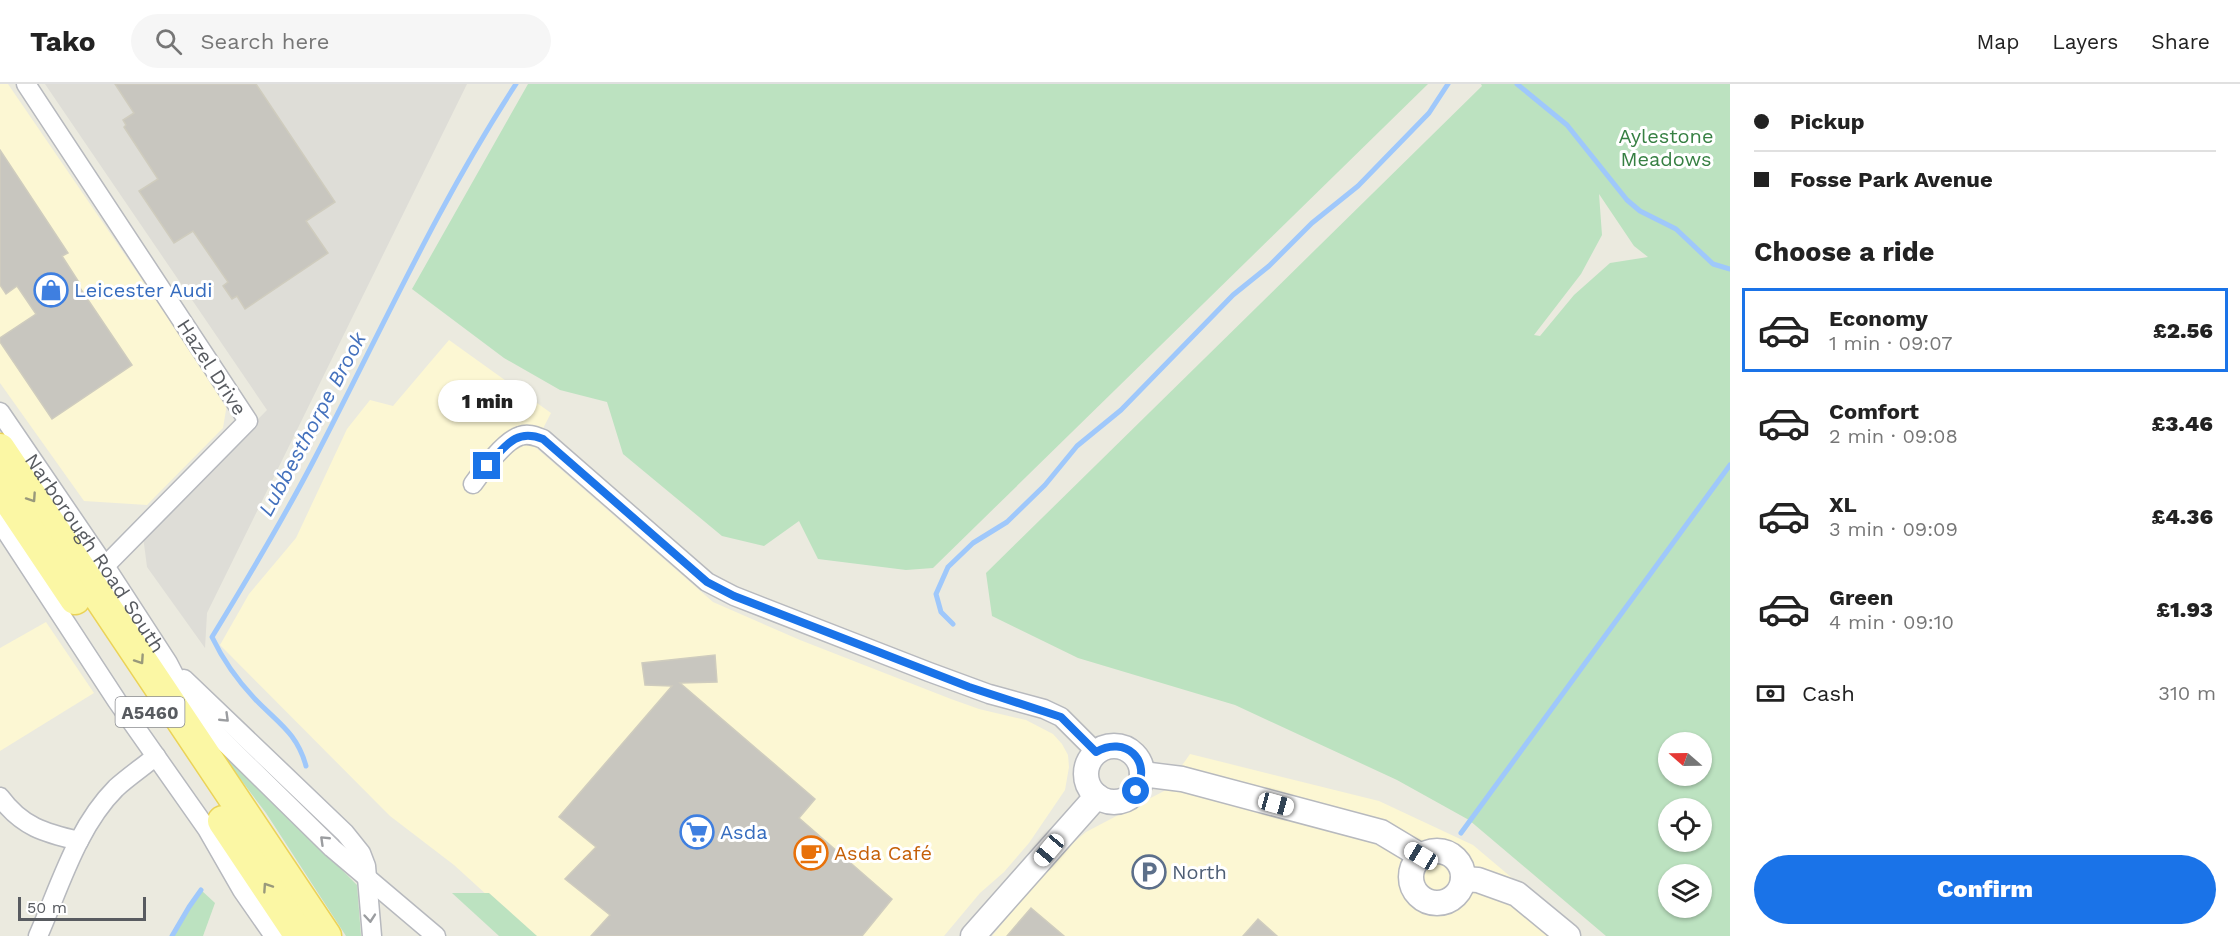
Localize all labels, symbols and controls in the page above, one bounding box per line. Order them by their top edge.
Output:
search box [131,14,551,68]
text: Tako [30,25,95,58]
icon: search [152,25,185,58]
text: Search here [200,29,329,54]
text: Map [1976,29,2019,54]
text: Layers [2052,29,2118,54]
text: Share [2151,29,2210,54]
text: Pickup [1790,109,1865,134]
park label: Aylestone Meadows [1618,124,1714,171]
text: Fosse Park Avenue [1790,167,1993,192]
text: Choose a ride [1754,236,1934,268]
shop icon: Leicester Audi [33,272,69,308]
place label: Leicester Audi [74,278,213,302]
icon: car [1757,303,1811,357]
text: Economy [1829,306,1928,331]
street label: Hazel Drive [172,314,252,420]
text: £2.56 [2153,318,2213,343]
water label: Lubbesthorpe Brook [253,327,371,520]
text: 1 min · 09:07 [1829,331,1953,355]
callout: 1 min [438,379,536,421]
text: 1 min [462,389,513,413]
icon: car [1757,396,1811,450]
text: Comfort [1829,399,1919,424]
text: £3.46 [2152,411,2213,436]
text: 2 min · 09:08 [1829,424,1958,448]
street label: Narborough Road South [20,449,170,657]
route end [473,452,500,479]
icon: car [1757,489,1811,543]
one-way arrow [25,492,37,502]
text: XL [1829,492,1857,517]
text: £4.36 [2152,504,2213,529]
text: 3 min · 09:09 [1829,517,1958,541]
icon: car [1757,582,1811,636]
text: Green [1829,585,1893,610]
text: £1.93 [2156,597,2213,622]
text: 4 min · 09:10 [1829,610,1954,634]
one-way arrow [133,654,145,664]
icon: cash [1754,677,1787,710]
text: Cash [1802,681,1855,706]
text: 310 m [2158,681,2216,705]
road number: A5460 [116,697,184,727]
one-way arrow [218,710,229,721]
north arrow [1658,732,1712,786]
map controls [1658,732,1712,918]
route start [1122,777,1149,804]
car [1256,791,1296,817]
button: locate [1658,798,1712,852]
supermarket icon: Asda [679,814,715,850]
place label: Asda [720,820,768,844]
car [1031,830,1067,870]
cafe icon: Asda Café [793,835,829,871]
one-way arrow [320,836,330,847]
car [1401,839,1441,873]
place label: Asda Café [834,841,932,865]
parking icon: North [1131,854,1167,890]
button: Confirm [1754,855,2216,924]
place label: North [1172,860,1227,884]
button: layers [1658,864,1712,918]
one-way arrow [263,883,274,894]
scale bar [18,894,146,922]
text: 50 m [27,898,67,917]
one-way arrow [364,914,377,923]

